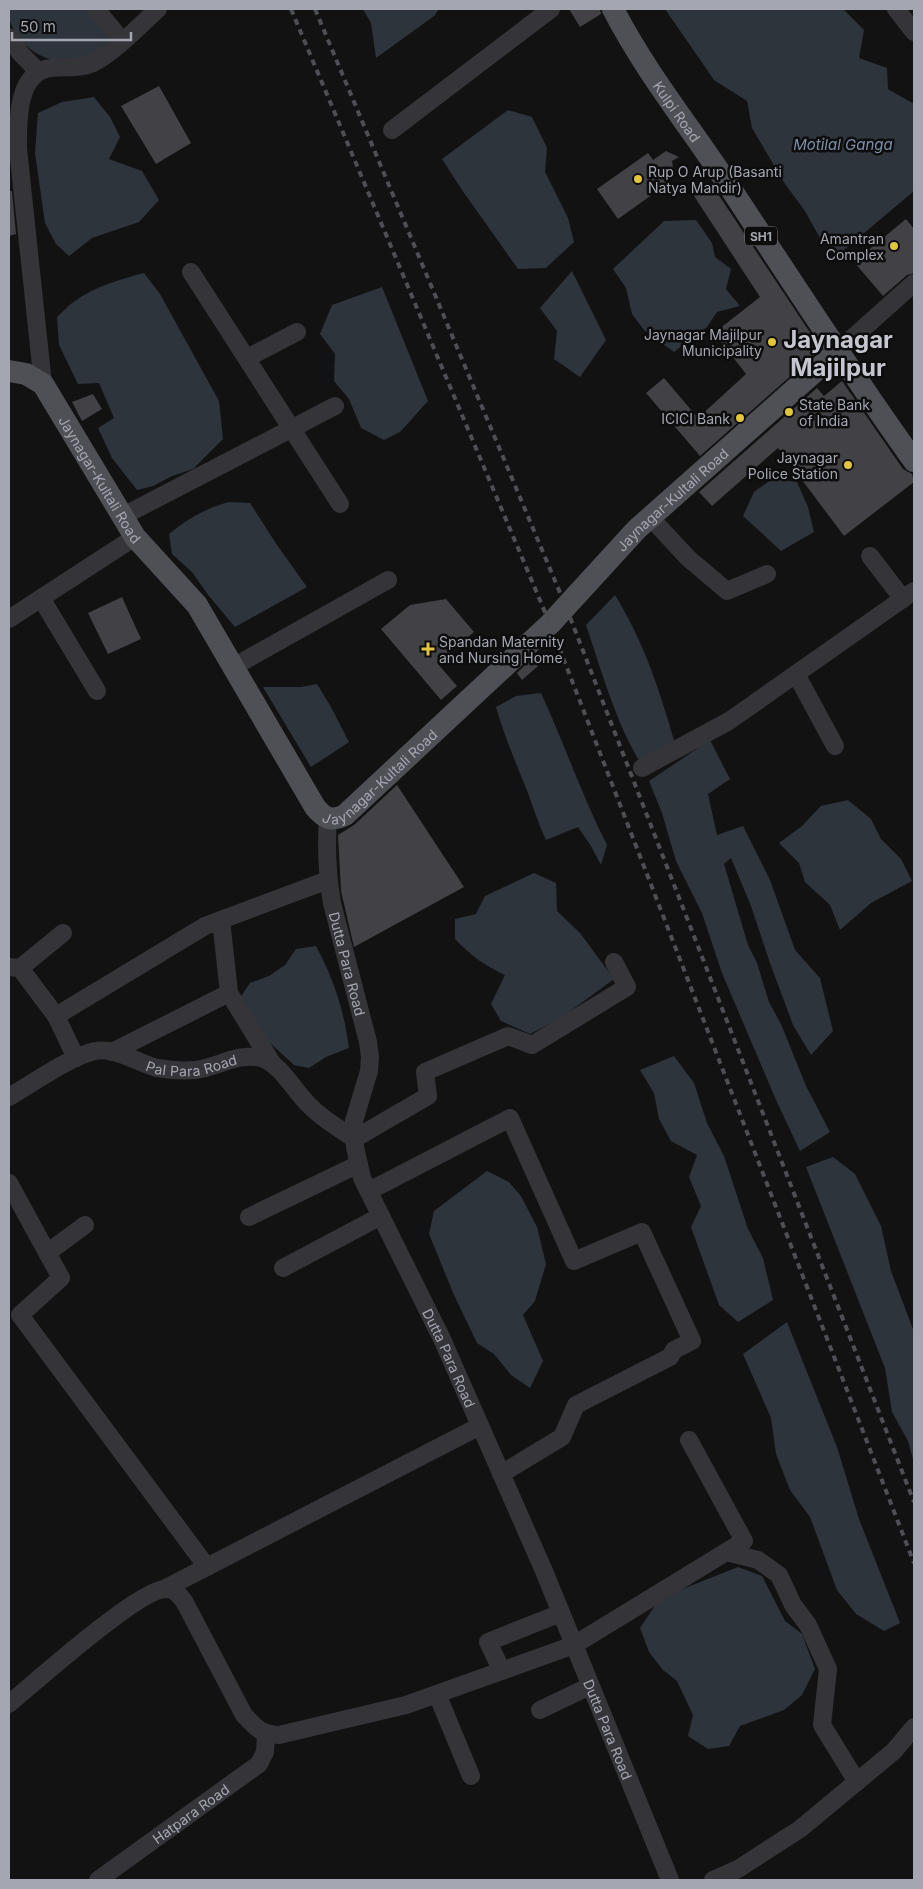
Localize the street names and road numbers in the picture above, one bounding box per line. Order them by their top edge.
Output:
street label: Kulpi Road [650,78,704,145]
road number: SH1 [745,227,777,246]
street label: Jaynagar-Kultali Road [56,413,145,546]
street label: Jaynagar-Kultali Road [613,444,731,554]
street label: Jaynagar-Kultali Road [320,725,440,827]
street label: Dutta Para Road [326,910,369,1018]
street label: Pal Para Road [144,1050,239,1079]
street label: Dutta Para Road [420,1305,479,1410]
street label: Dutta Para Road [580,1676,637,1782]
street label: Hatpara Road [149,1780,232,1847]

